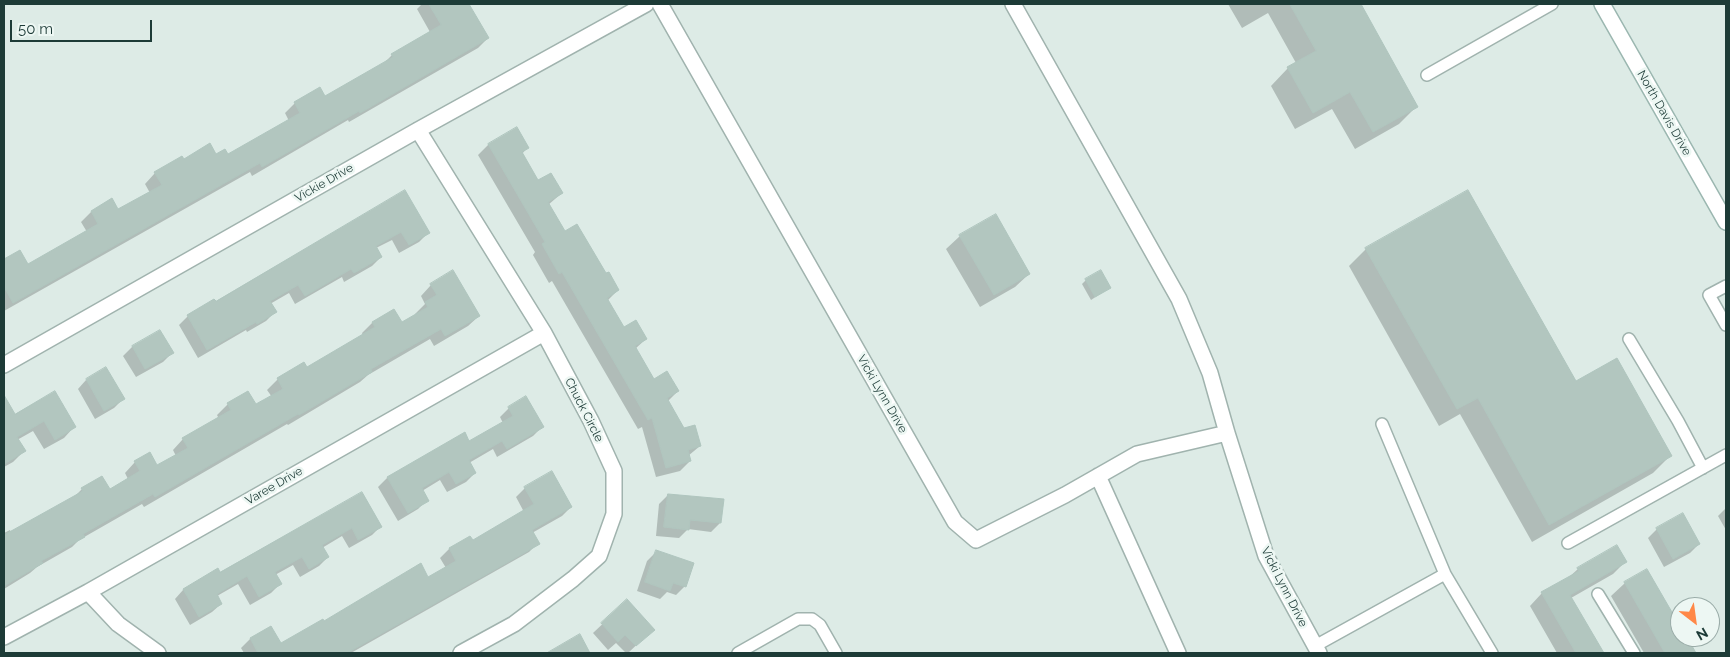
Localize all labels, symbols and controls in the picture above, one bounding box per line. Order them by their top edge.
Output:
scale bar [12,10,155,42]
text: 50 m [18,20,53,38]
street label: North Davis Drive [1634,68,1694,158]
street label: Vickie Drive [292,160,356,206]
street label: Vicki Lynn Drive [854,352,910,436]
street label: Chuck Circle [562,375,606,445]
street label: Varee Drive [243,464,305,508]
street label: Vicki Lynn Drive [1258,545,1310,629]
north arrow [1670,597,1720,647]
text: N [1693,625,1711,644]

